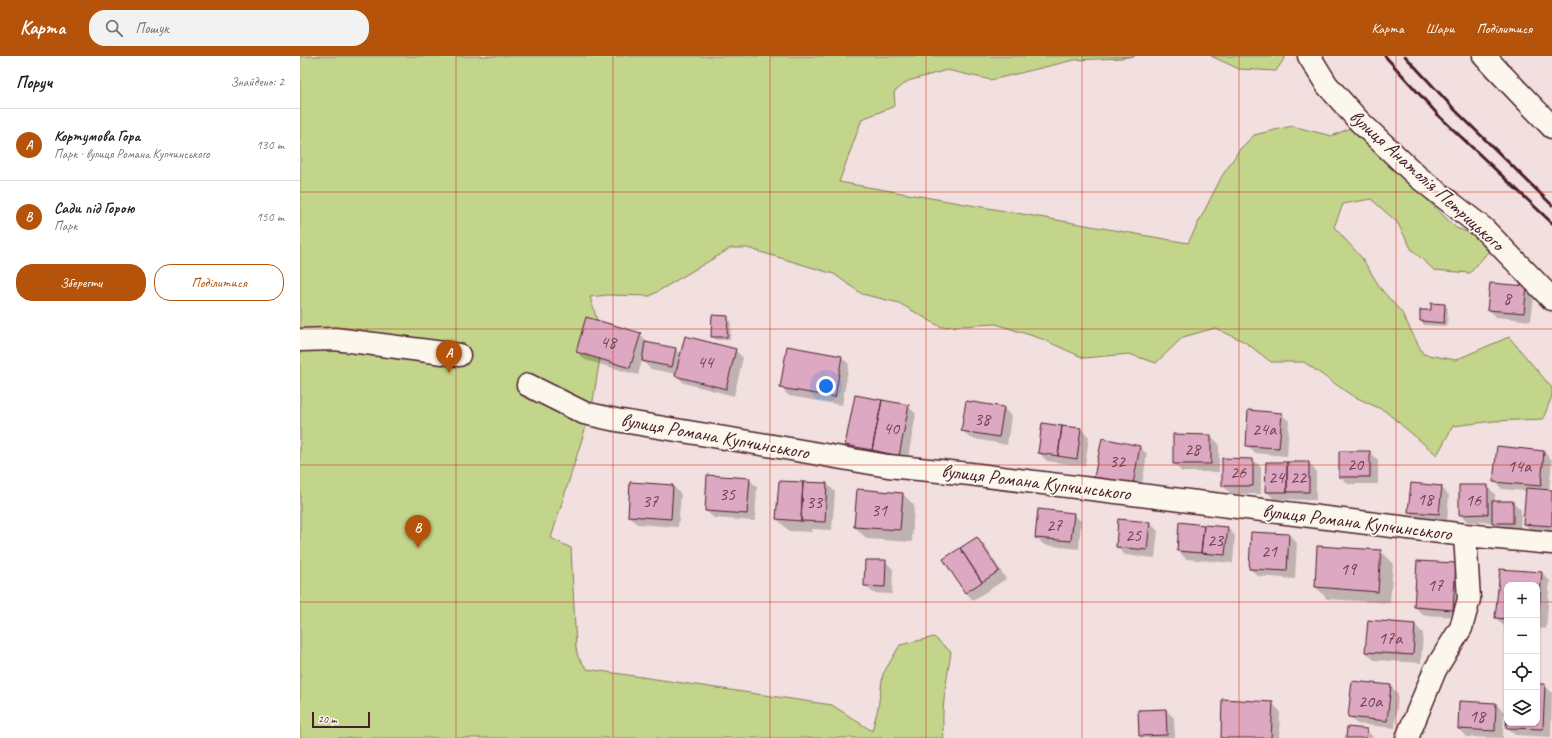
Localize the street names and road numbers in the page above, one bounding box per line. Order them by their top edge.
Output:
street label: вулиця Анатолія Петрицького [1344,104,1511,258]
street label: вулиця Романа Купчинського [619,407,812,465]
street label: вулиця Романа Купчинського [940,458,1133,506]
street label: вулиця Романа Купчинського [1261,498,1454,546]

